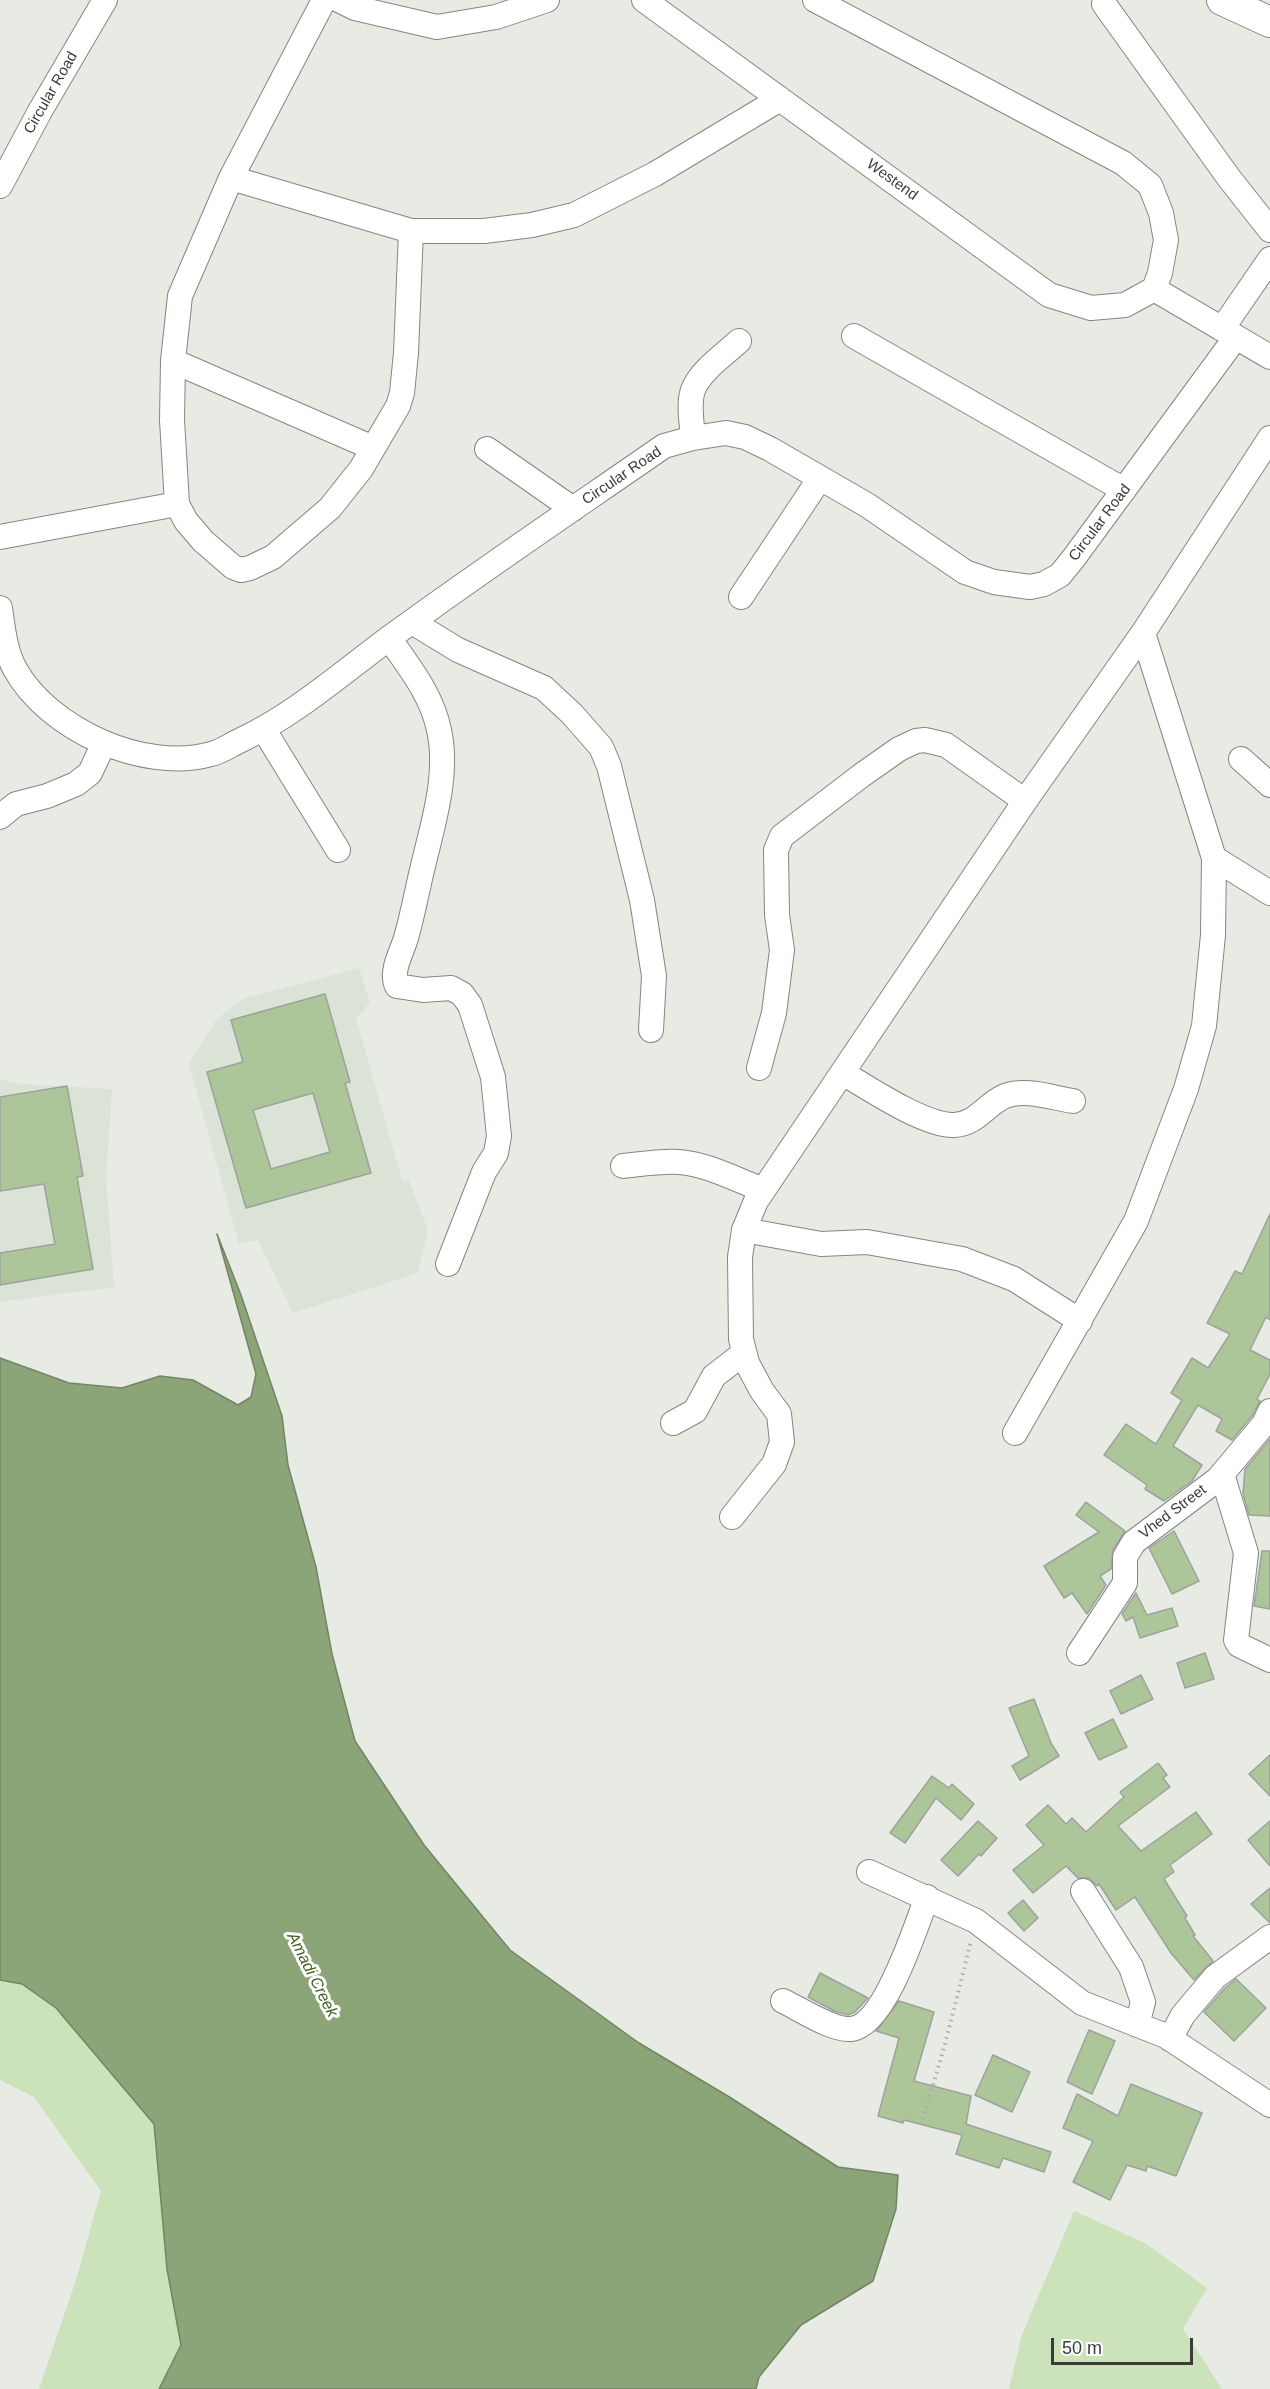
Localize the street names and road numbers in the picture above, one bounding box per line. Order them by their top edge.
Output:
street label: Circular Road [20,49,82,137]
street label: Westend [863,155,921,205]
street label: Circular Road [579,443,665,509]
street label: Circular Road [1065,481,1135,565]
street label: Vhed Street [1136,1481,1210,1543]

